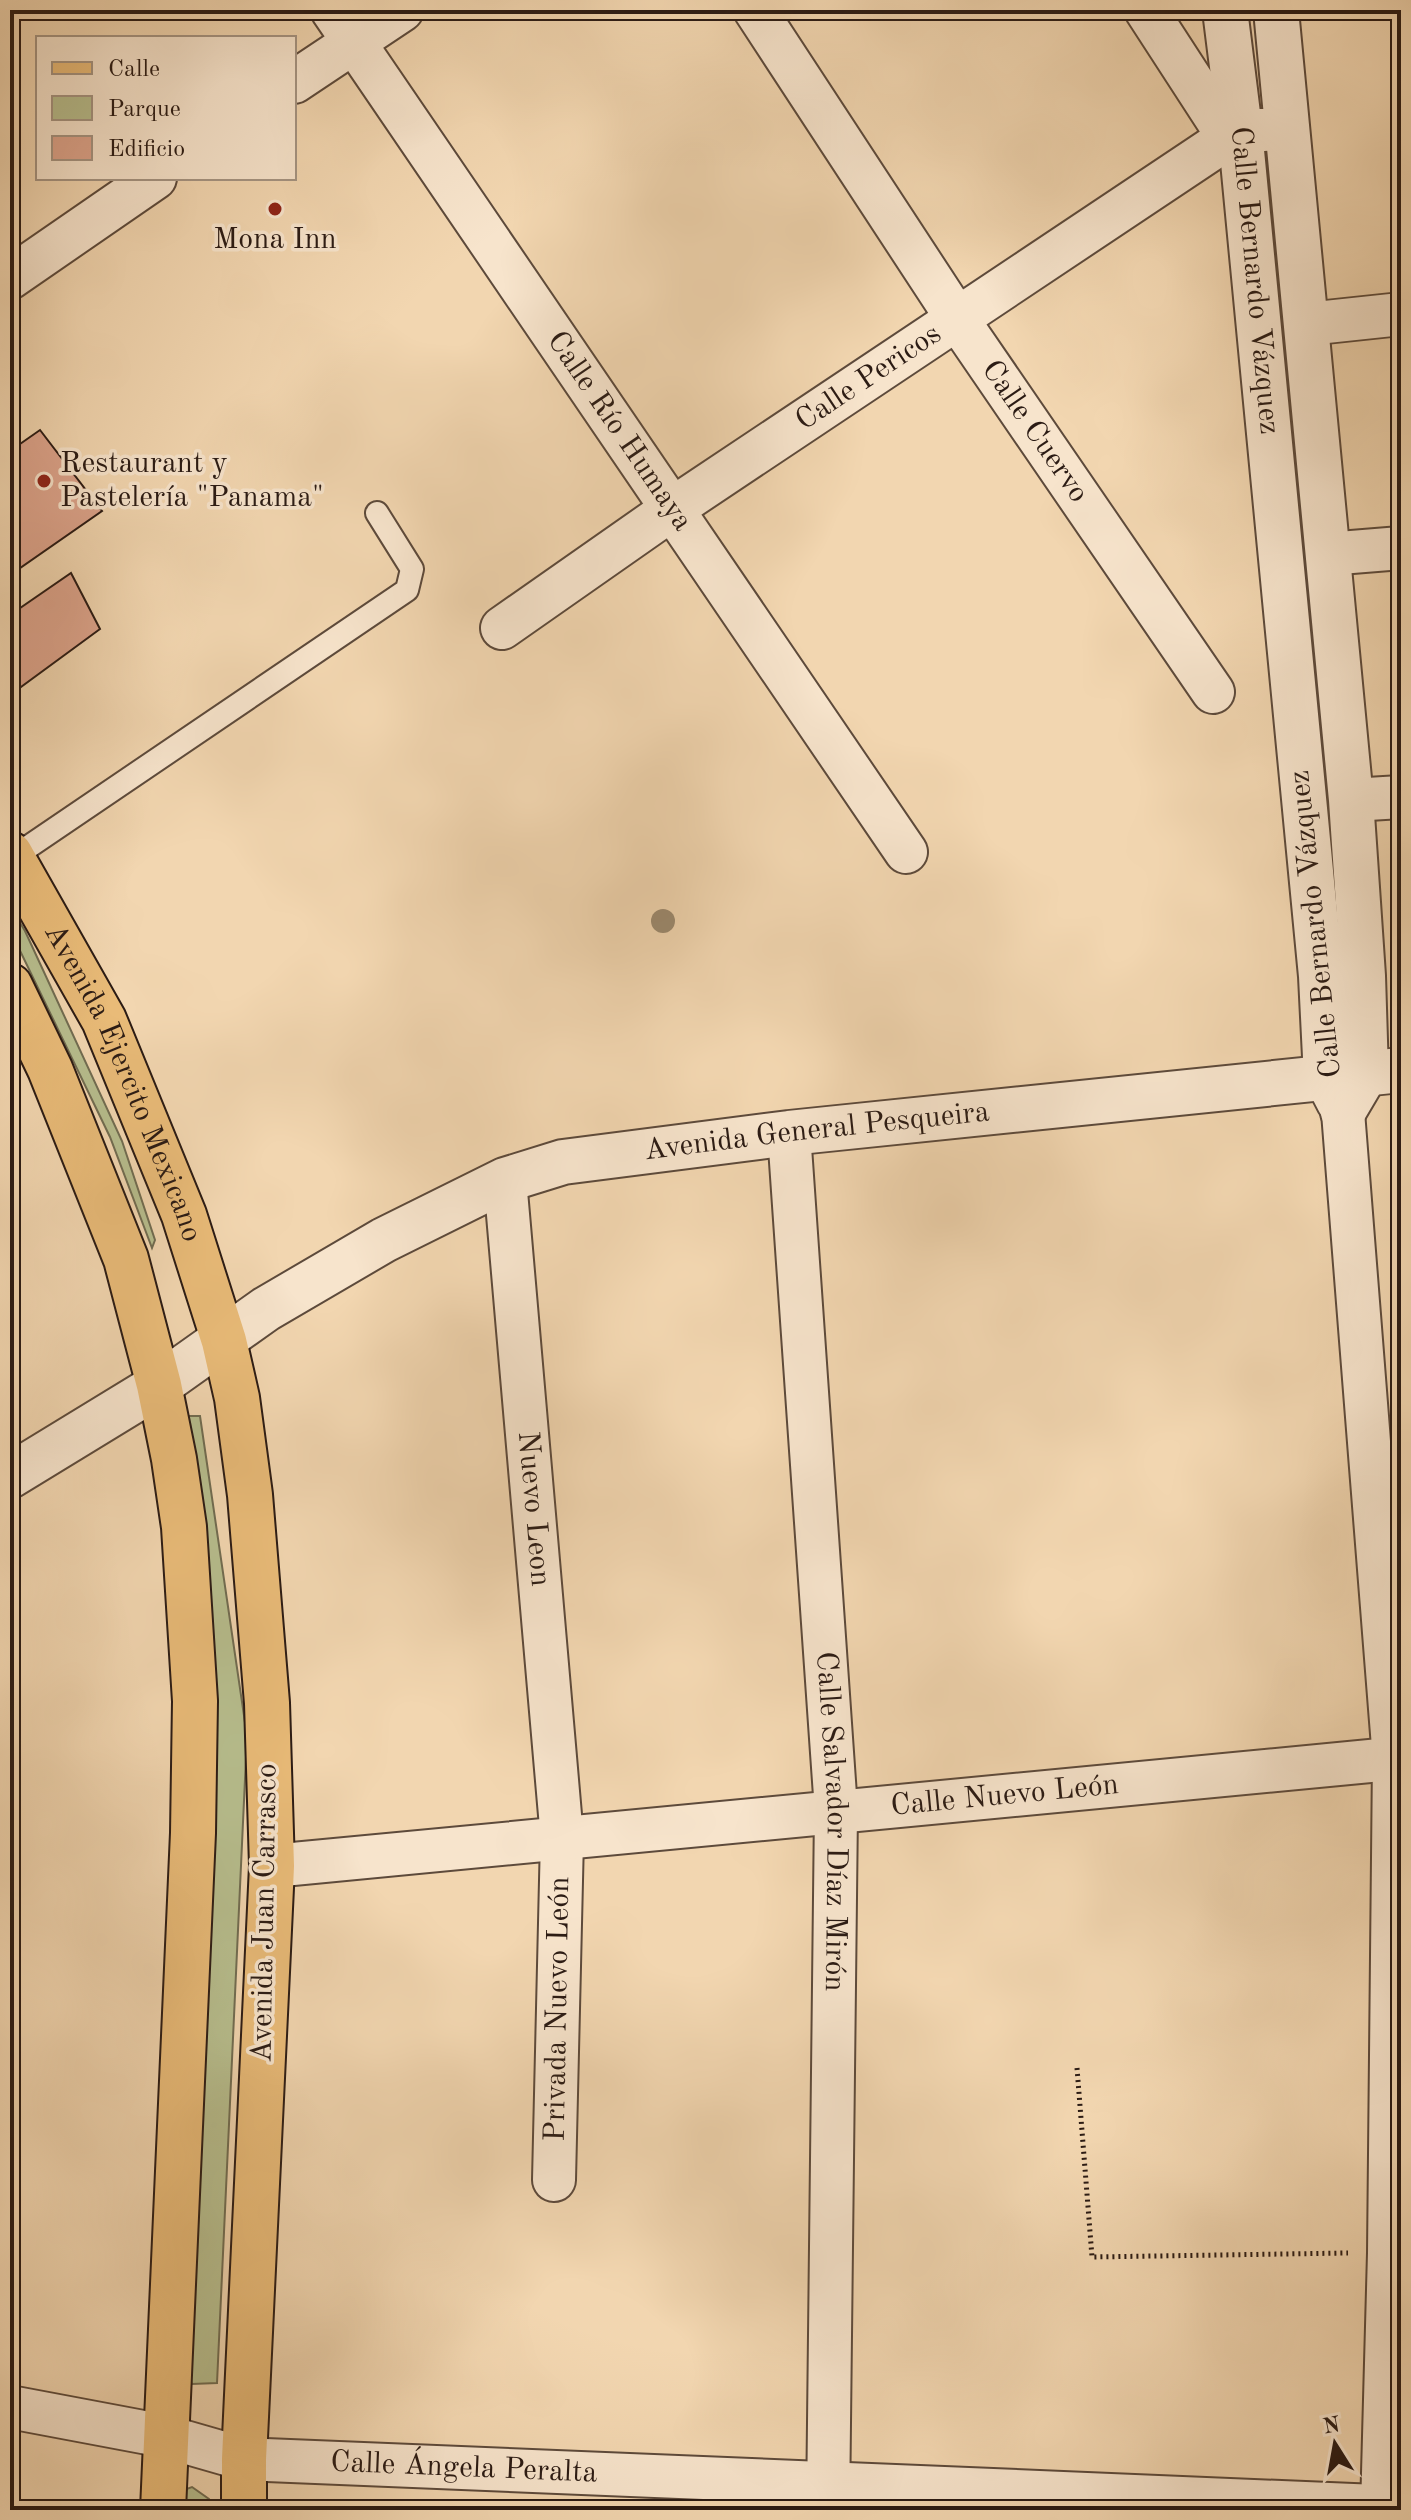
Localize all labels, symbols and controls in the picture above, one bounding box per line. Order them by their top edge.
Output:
legend [36,36,296,180]
text: Calle [108,58,160,82]
text: Parque [108,98,181,122]
street label: Calle Bernardo Vázquez [1225,125,1284,436]
text: Edificio [108,138,185,162]
marker: Mona Inn [266,200,284,218]
place label: Mona Inn [213,225,337,255]
street label: Calle Pericos [791,319,947,437]
street label: Calle Río Humaya [541,326,698,537]
street label: Calle Cuervo [976,355,1094,508]
place label: Restaurant y Pastelería "Panama" [60,449,324,513]
marker: Restaurant y Pastelería "Panama" [35,472,53,490]
street label: Calle Bernardo Vázquez [1285,769,1347,1079]
street label: Avenida Ejercito Mexicano [38,919,207,1246]
street label: Avenida General Pesqueira [642,1097,991,1166]
street label: Nuevo Leon [512,1430,555,1588]
street label: Calle Salvador Díaz Mirón [810,1650,851,1992]
street label: Avenida Juan Carrasco [247,1763,283,2063]
street label: Calle Nuevo León [889,1770,1120,1822]
street label: Privada Nuevo León [541,1876,575,2142]
north arrow [1295,2404,1375,2484]
text: N [1321,2414,1342,2439]
street label: Calle Ángela Peralta [330,2446,598,2489]

